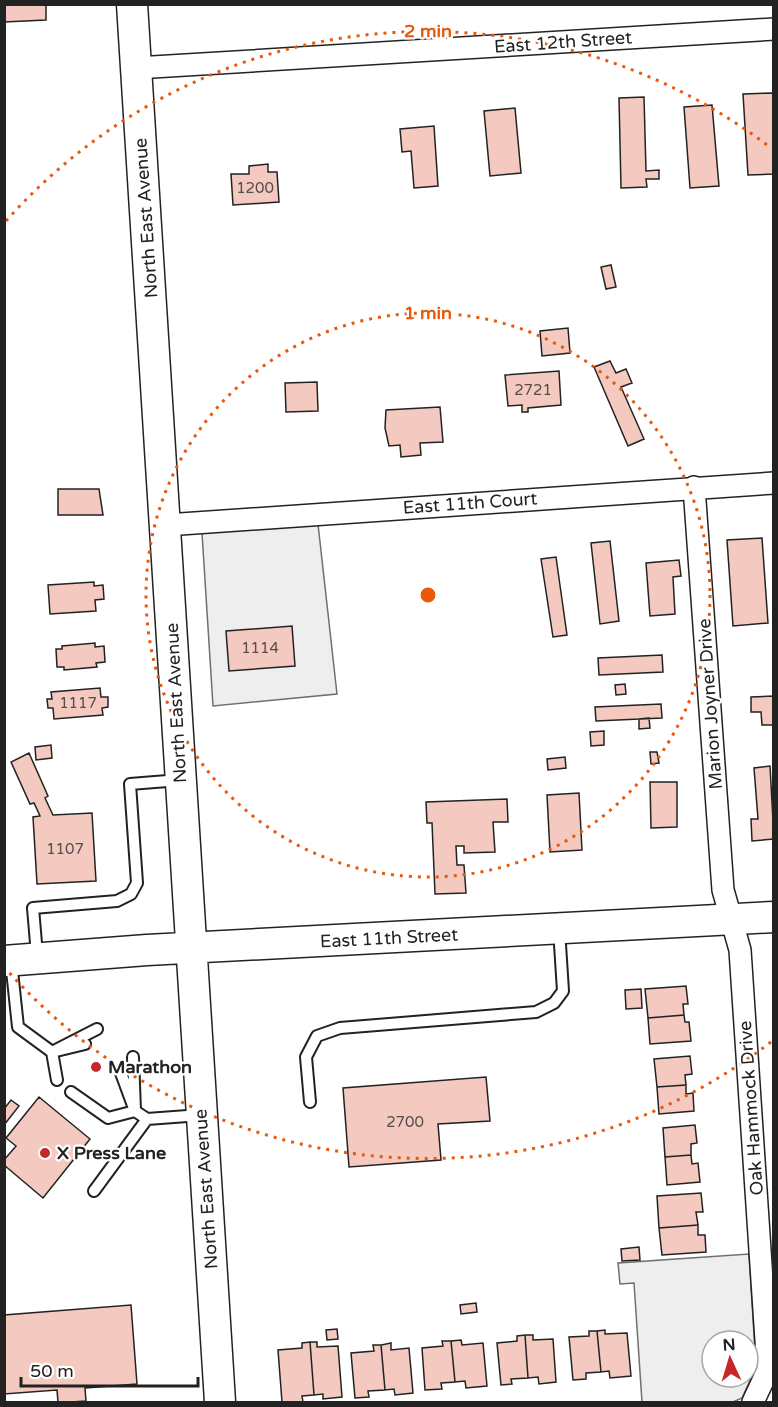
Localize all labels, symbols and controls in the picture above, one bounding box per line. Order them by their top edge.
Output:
text: 2 min [404,20,452,42]
street label: East 12th Street [493,26,633,58]
street label: North East Avenue [129,137,163,299]
house number: 1200 [236,179,274,197]
text: 1 min [404,302,452,324]
house number: 2721 [514,381,552,399]
street label: East 11th Court [402,487,538,519]
centre of rings [418,585,438,605]
street label: Marion Joyner Drive [693,618,727,790]
street label: North East Avenue [161,622,191,784]
house number: 1114 [241,639,279,657]
house number: 1117 [59,694,97,712]
house number: 1107 [46,840,84,858]
street label: East 11th Street [319,923,459,953]
street label: Oak Hammock Drive [734,1020,768,1196]
place label: Marathon [108,1056,192,1078]
marker: Marathon [89,1060,103,1074]
street label: North East Avenue [189,1108,223,1270]
house number: 2700 [386,1113,424,1131]
place label: X Press Lane [57,1142,166,1164]
marker: X Press Lane [38,1146,52,1160]
north arrow [700,1329,760,1389]
text: N [722,1335,736,1355]
scale bar [21,1350,198,1388]
text: 50 m [30,1360,74,1382]

